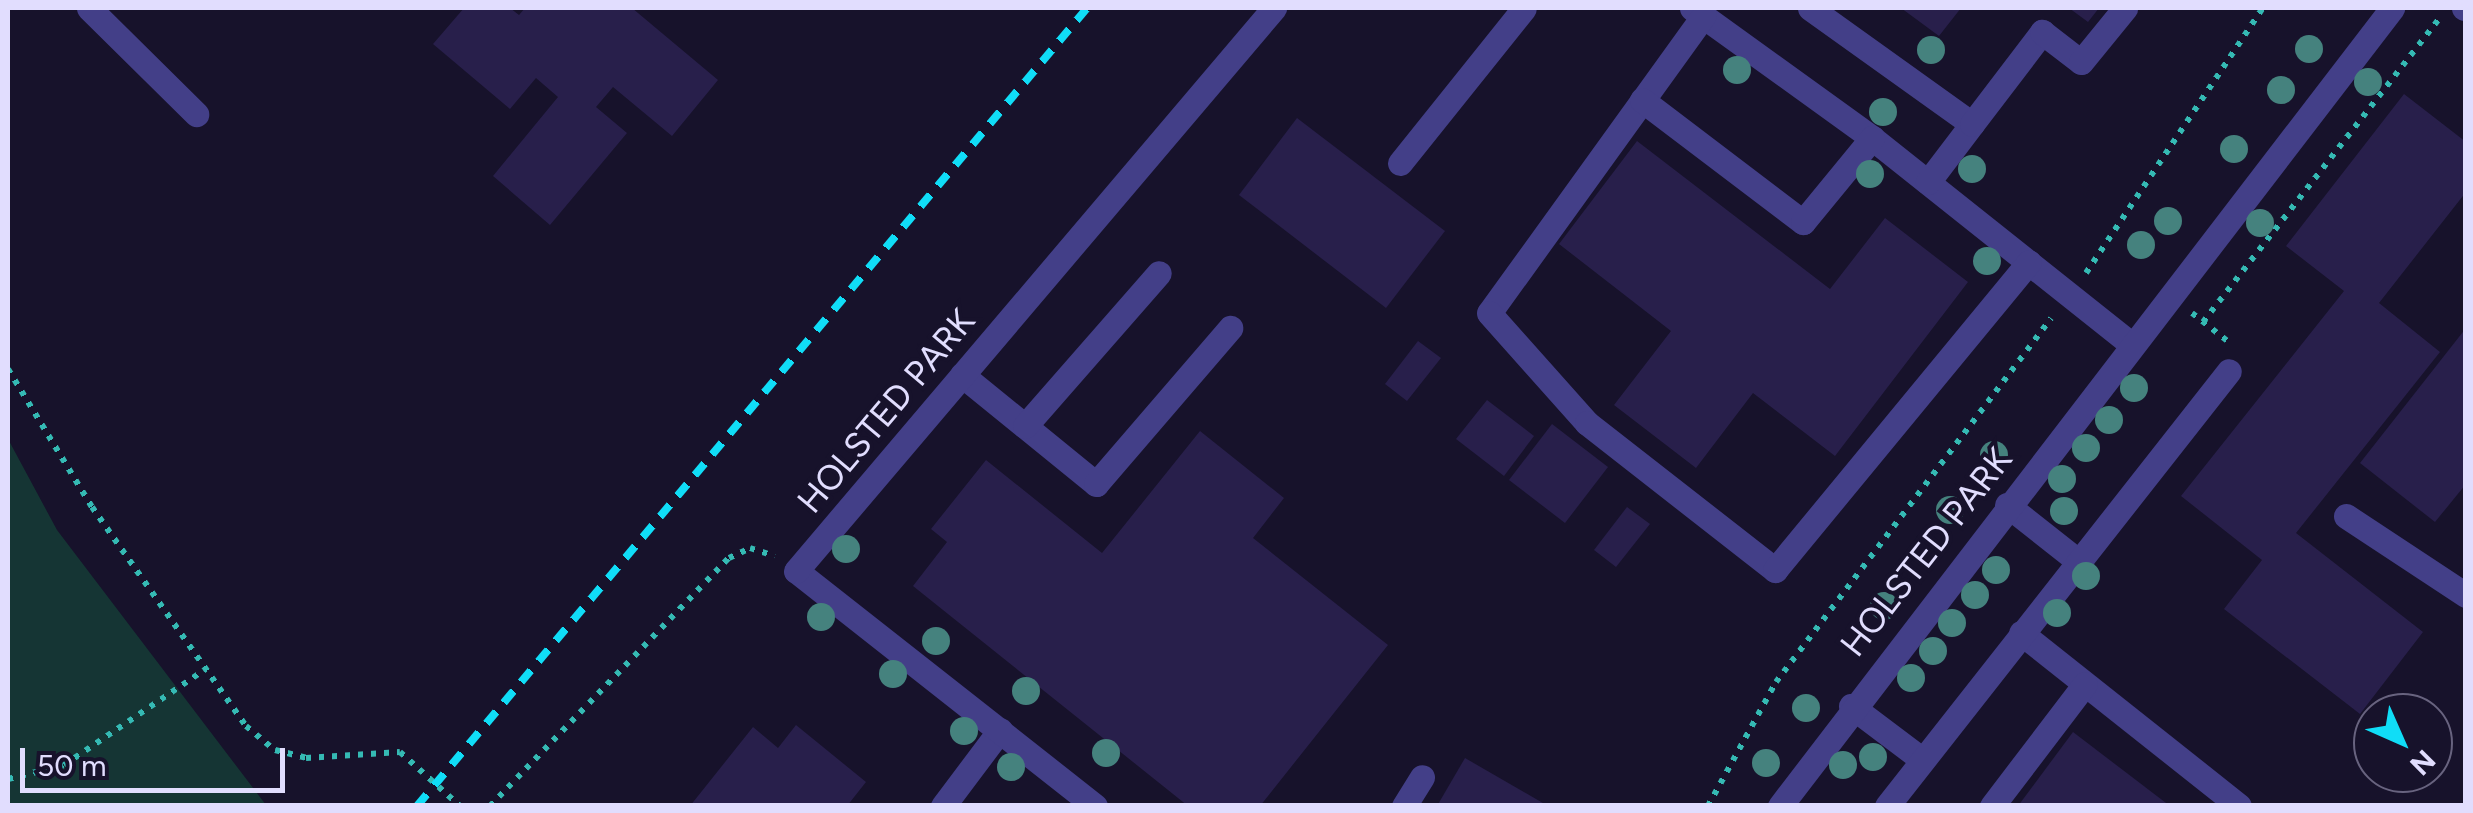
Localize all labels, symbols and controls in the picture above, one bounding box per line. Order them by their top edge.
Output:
street label: HOLSTED PARK [789,301,983,521]
street label: HOLSTED PARK [1832,439,2020,665]
north arrow [2353,693,2453,793]
scale bar [25,728,290,790]
text: N [2403,743,2442,782]
text: 50 m [37,747,106,784]

